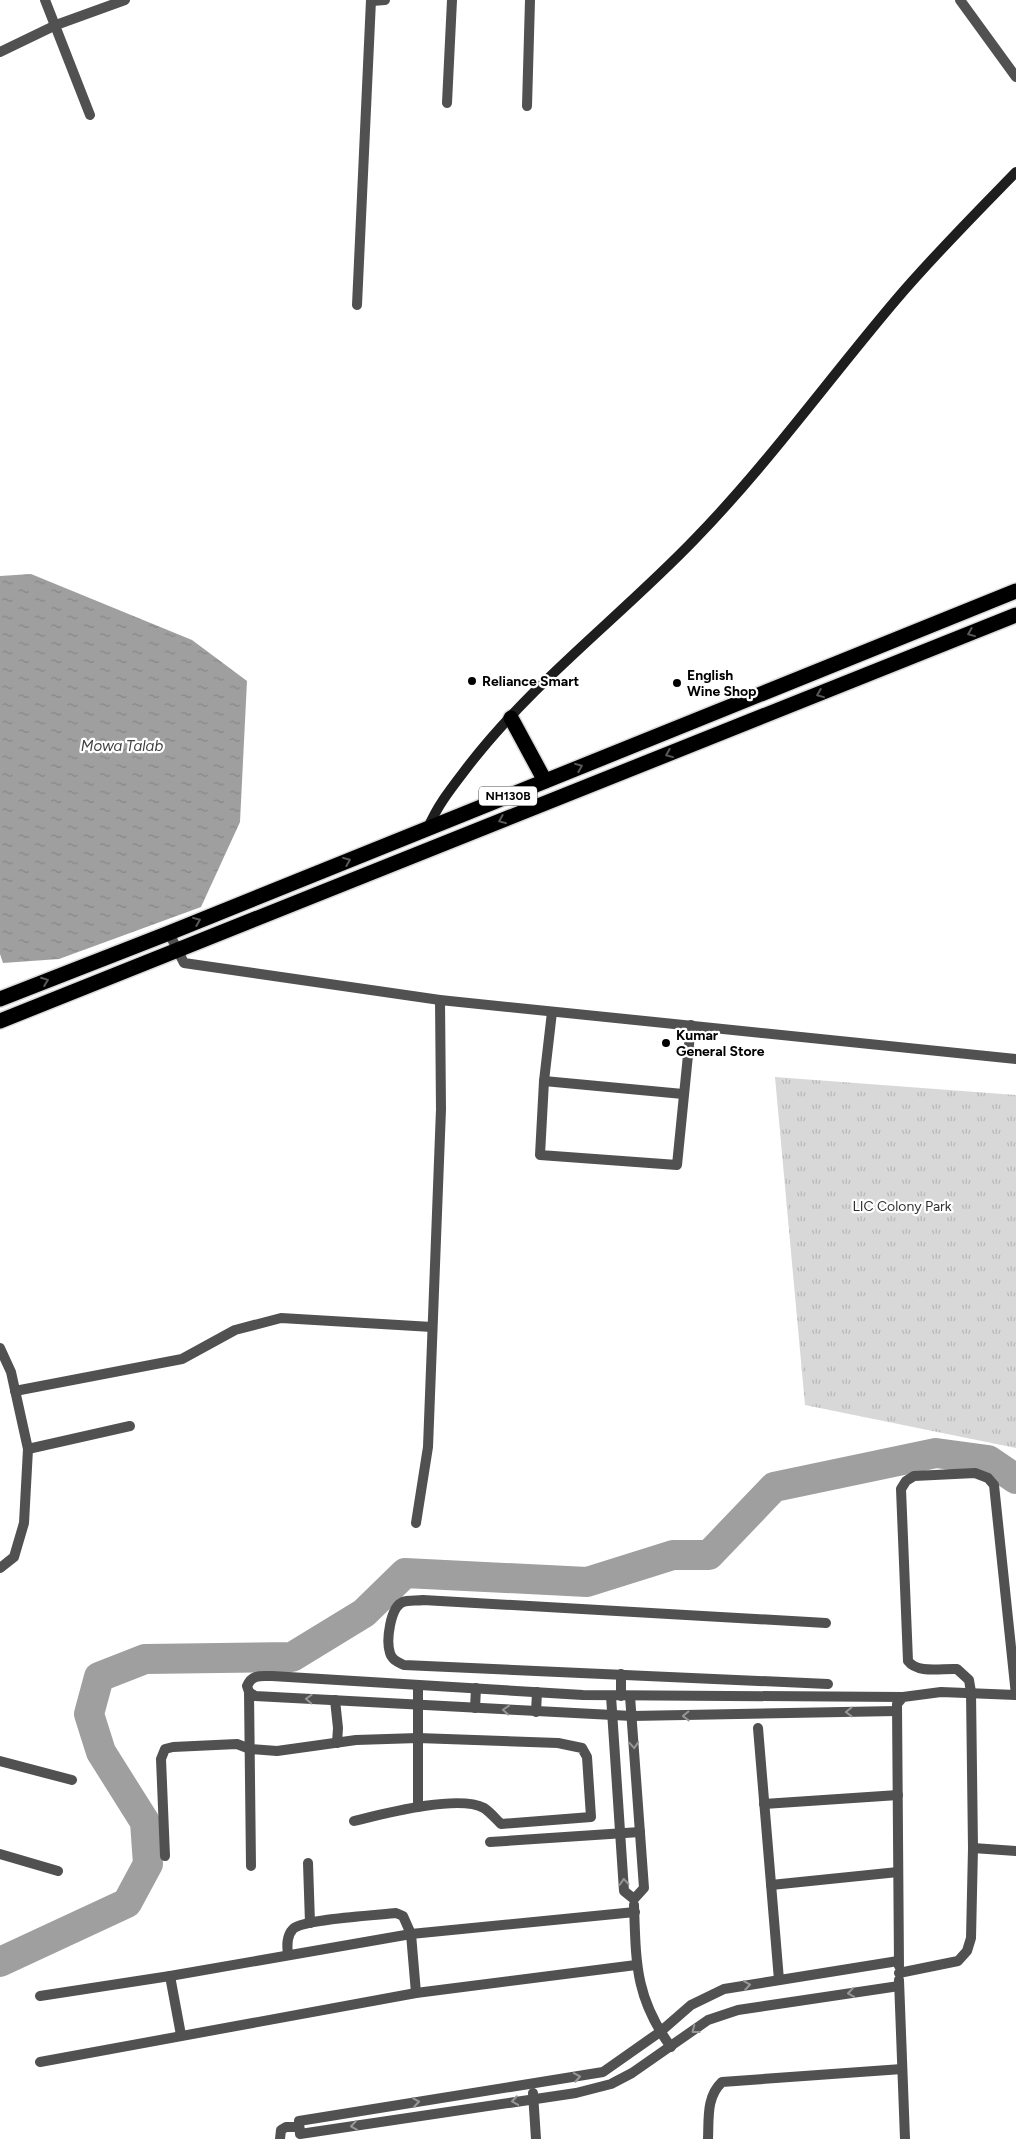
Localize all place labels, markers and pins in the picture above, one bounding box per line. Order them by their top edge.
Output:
place label: English Wine Shop [687,667,757,700]
place label: Reliance Smart [482,673,580,690]
marker: Reliance Smart [466,675,478,687]
marker: English Wine Shop [671,677,683,689]
place label: Kumar General Store [676,1027,765,1060]
marker: Kumar General Store [660,1037,672,1049]

